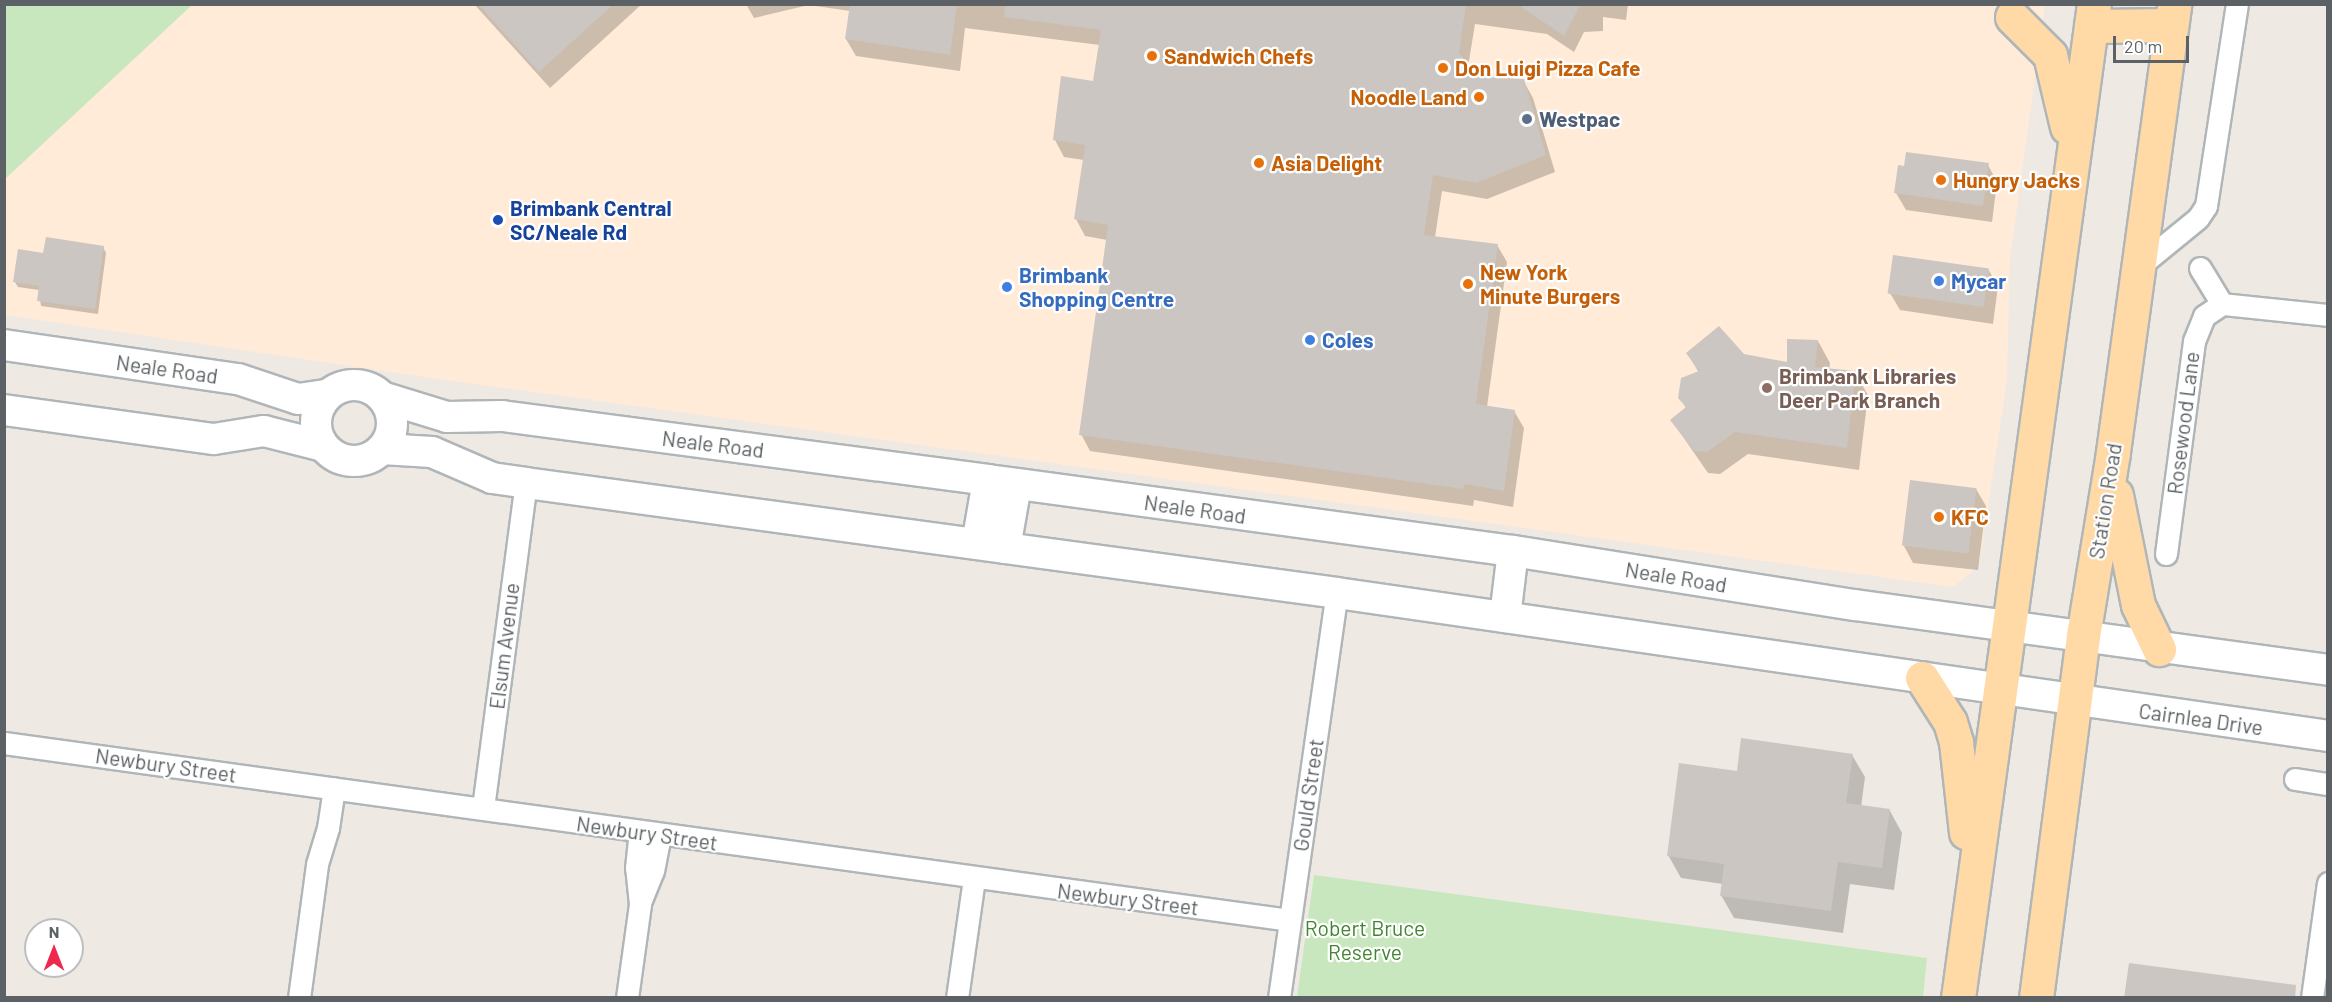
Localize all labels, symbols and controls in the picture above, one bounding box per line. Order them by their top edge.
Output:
scale bar [2116,24,2192,62]
text: 20 m [2124,35,2162,57]
place label: Sandwich Chefs [1164,43,1313,69]
marker: Sandwich Chefs [1145,49,1159,63]
place label: Don Luigi Pizza Cafe [1455,55,1640,81]
marker: Don Luigi Pizza Cafe [1436,61,1450,75]
place label: Noodle Land [1351,84,1467,110]
marker: Noodle Land [1472,90,1486,104]
place label: Westpac [1539,106,1620,132]
marker: Westpac [1520,112,1534,126]
place label: Asia Delight [1271,150,1382,176]
marker: Asia Delight [1252,156,1266,170]
place label: Hungry Jacks [1953,167,2080,193]
marker: Hungry Jacks [1934,173,1948,187]
place label: Brimbank Central SC/Neale Rd [510,195,672,245]
marker: Brimbank Central SC/Neale Rd [491,213,505,227]
place label: New York Minute Burgers [1480,259,1620,309]
place label: Brimbank Shopping Centre [1019,262,1174,312]
place label: Mycar [1951,268,2006,294]
marker: Mycar [1932,274,1946,288]
marker: New York Minute Burgers [1461,277,1475,291]
marker: Brimbank Shopping Centre [1000,280,1014,294]
place label: Coles [1322,327,1373,353]
marker: Coles [1303,333,1317,347]
street label: Neale Road [114,349,220,389]
street label: Rosewood Lane [2162,350,2204,496]
place label: Brimbank Libraries Deer Park Branch [1779,363,1956,413]
marker: Brimbank Libraries Deer Park Branch [1760,381,1774,395]
street label: Neale Road [661,425,765,463]
street label: Station Road [2083,441,2127,561]
street label: Neale Road [1142,489,1248,529]
place label: KFC [1951,504,1989,530]
marker: KFC [1932,510,1946,524]
street label: Neale Road [1623,557,1729,597]
street label: Elsum Avenue [484,581,524,711]
street label: Cairnlea Drive [2137,698,2265,740]
street label: Gould Street [1288,737,1328,853]
street label: Newbury Street [94,743,238,787]
street label: Newbury Street [575,811,719,855]
street label: Newbury Street [1056,878,1200,920]
park label: Robert Bruce Reserve [1305,915,1425,965]
north arrow [24,918,84,978]
text: N [49,922,59,941]

